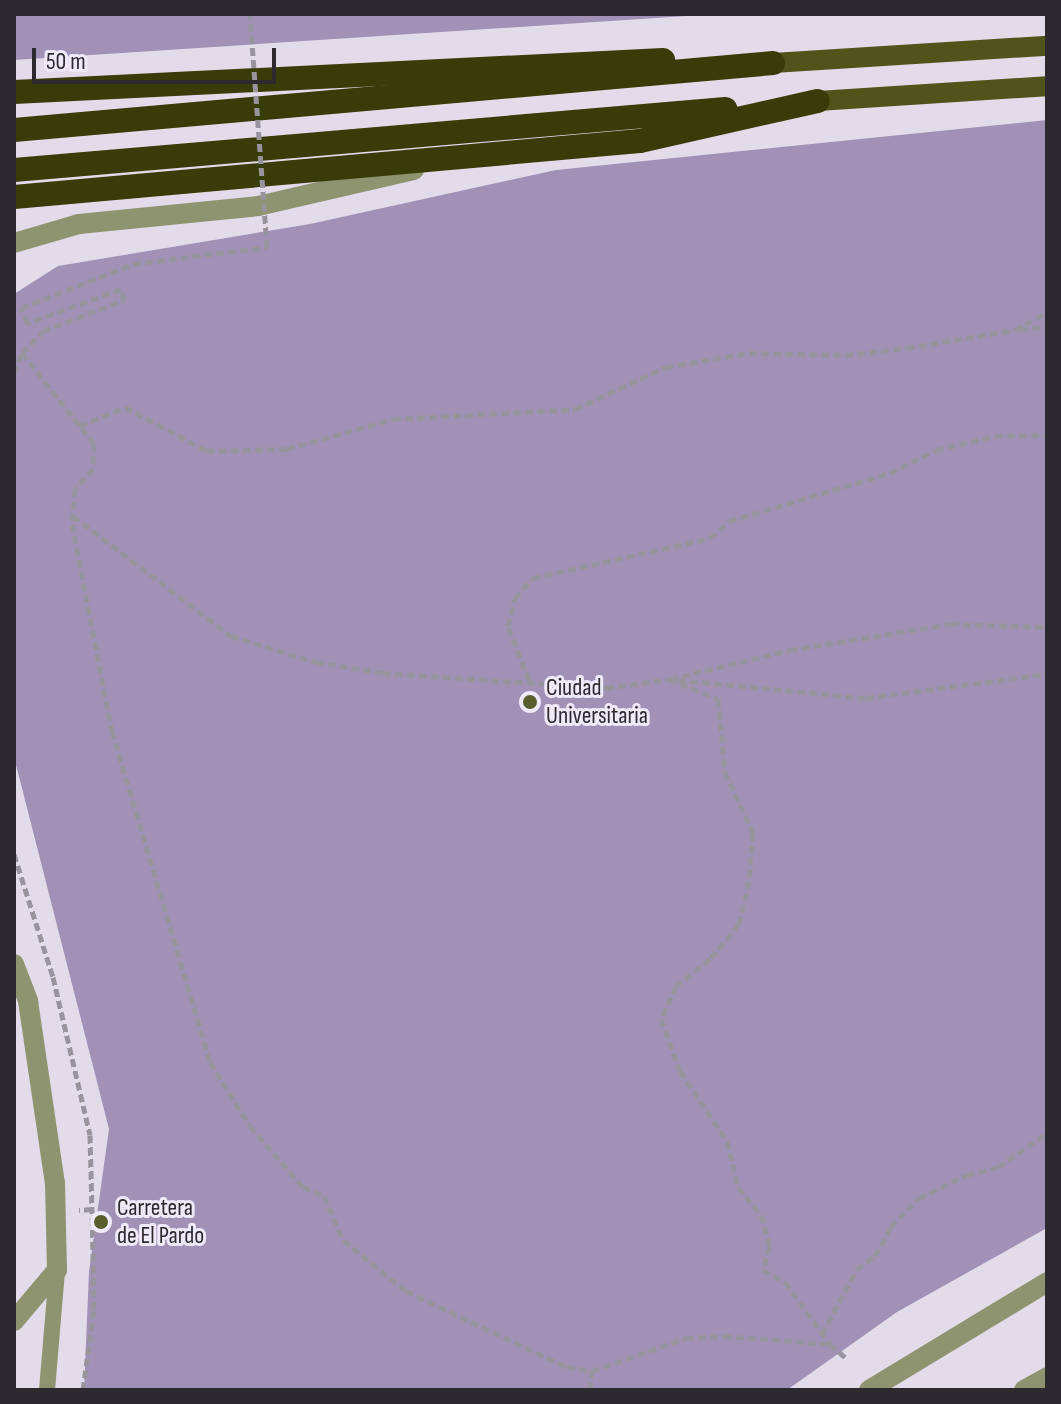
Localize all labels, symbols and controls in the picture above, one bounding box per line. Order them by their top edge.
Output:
scale bar [36,32,280,82]
text: 50 m [46,47,86,76]
place label: Ciudad Universitaria [546,674,648,730]
marker: Ciudad Universitaria [521,693,539,711]
place label: Carretera de El Pardo [117,1194,204,1250]
marker: Carretera de El Pardo [92,1213,110,1231]

